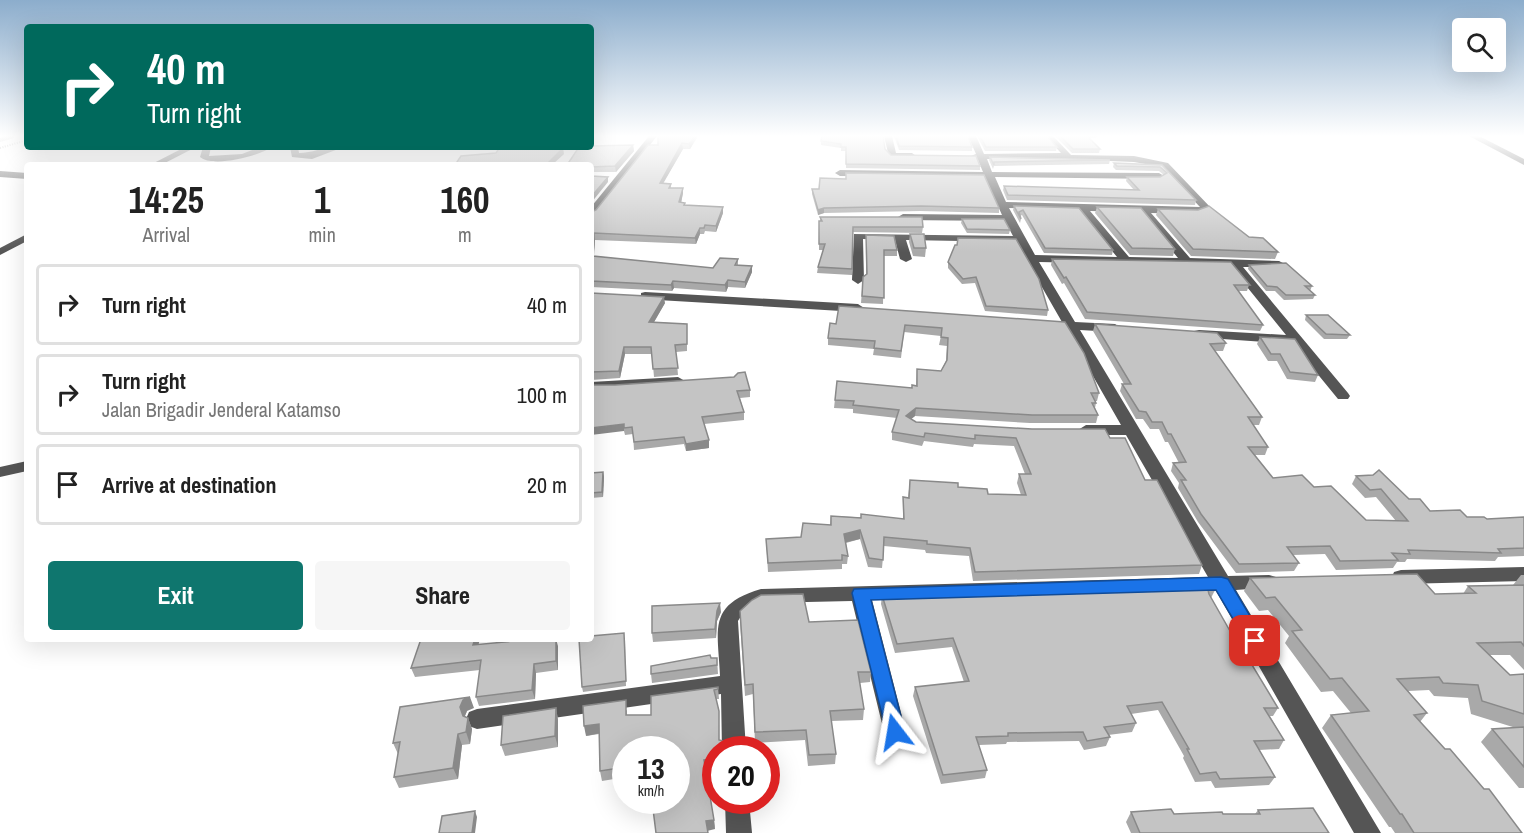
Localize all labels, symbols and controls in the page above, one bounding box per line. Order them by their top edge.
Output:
map controls [1452,18,1506,72]
button: search [1452,18,1506,72]
text: 40 m [147,41,226,97]
icon: right [48,48,126,126]
text: Turn right [147,95,241,131]
text: 14:25 [128,176,204,224]
text: 1 [314,176,330,224]
text: 160 [440,176,490,224]
text: Arrival [143,221,190,248]
text: min [308,221,336,248]
text: m [458,221,472,248]
icon: right [51,288,84,321]
text: Turn right [102,290,186,320]
text: 40 m [527,290,567,320]
text: Turn right [102,366,186,396]
icon: right [51,378,84,411]
text: 100 m [517,380,567,410]
text: Jalan Brigadir Jenderal Katamso [102,396,341,423]
icon: arrive [51,468,84,501]
text: Arrive at destination [102,470,276,500]
text: 20 m [527,470,567,500]
button: Exit [48,561,303,630]
button: Share [315,561,570,630]
pin [1229,615,1280,666]
icon: arrive [1238,624,1271,657]
position arrow [863,700,927,764]
speed limit sign: 20 [702,736,780,814]
text: 13 [637,748,665,788]
text: km/h [638,780,664,801]

